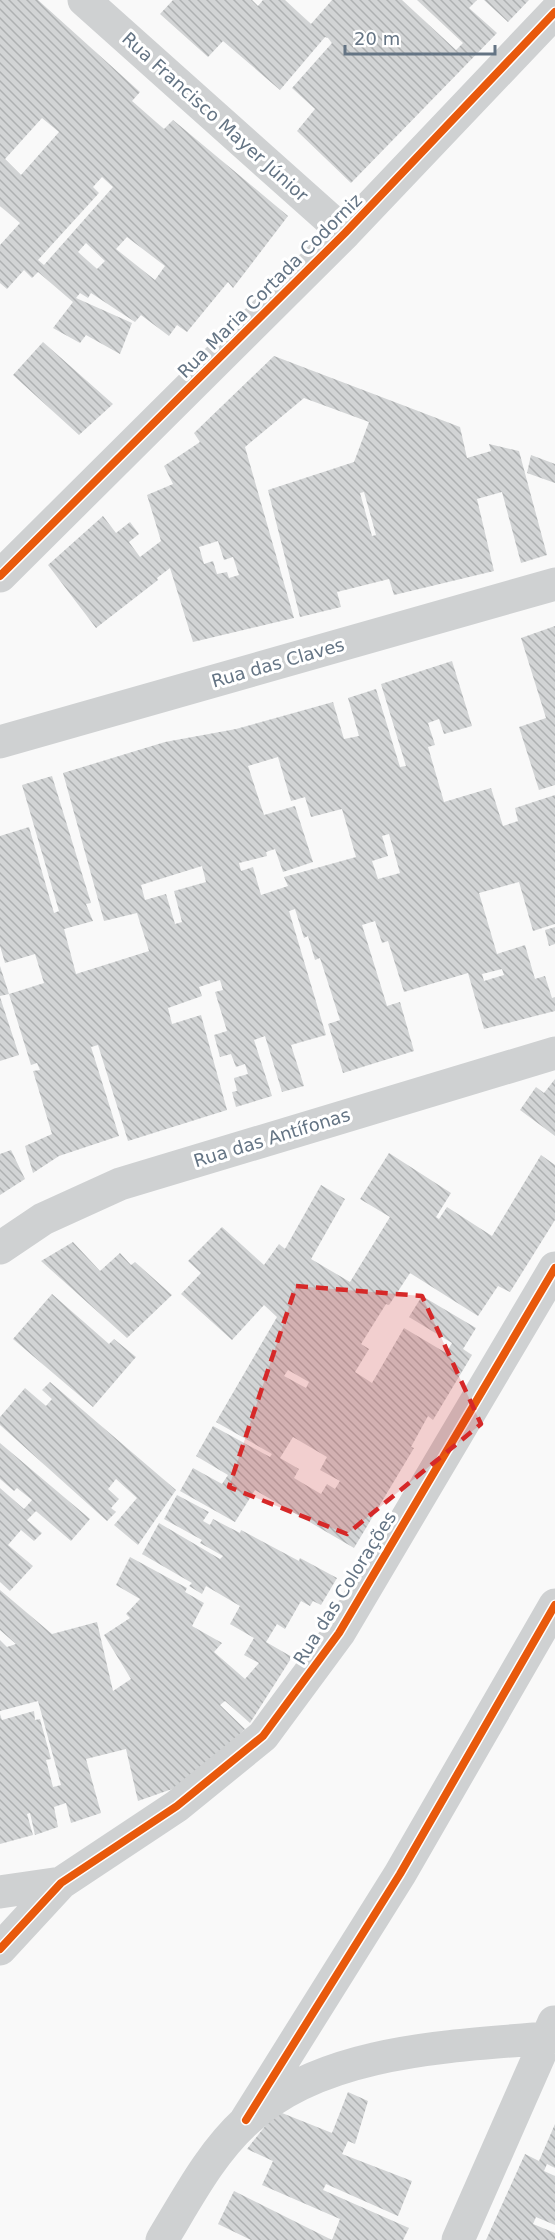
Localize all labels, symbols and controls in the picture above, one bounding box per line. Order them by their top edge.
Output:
scale bar [345,18,495,56]
street label: Rua Francisco Mayer Júnior [118,28,313,206]
text: 20 m [354,28,400,49]
street label: Rua Maria Cortada Codorniz [173,189,366,382]
street label: Rua das Claves [209,634,347,692]
street label: Rua das Antífonas [191,1104,353,1171]
street label: Rua das Colorações [289,1507,400,1668]

